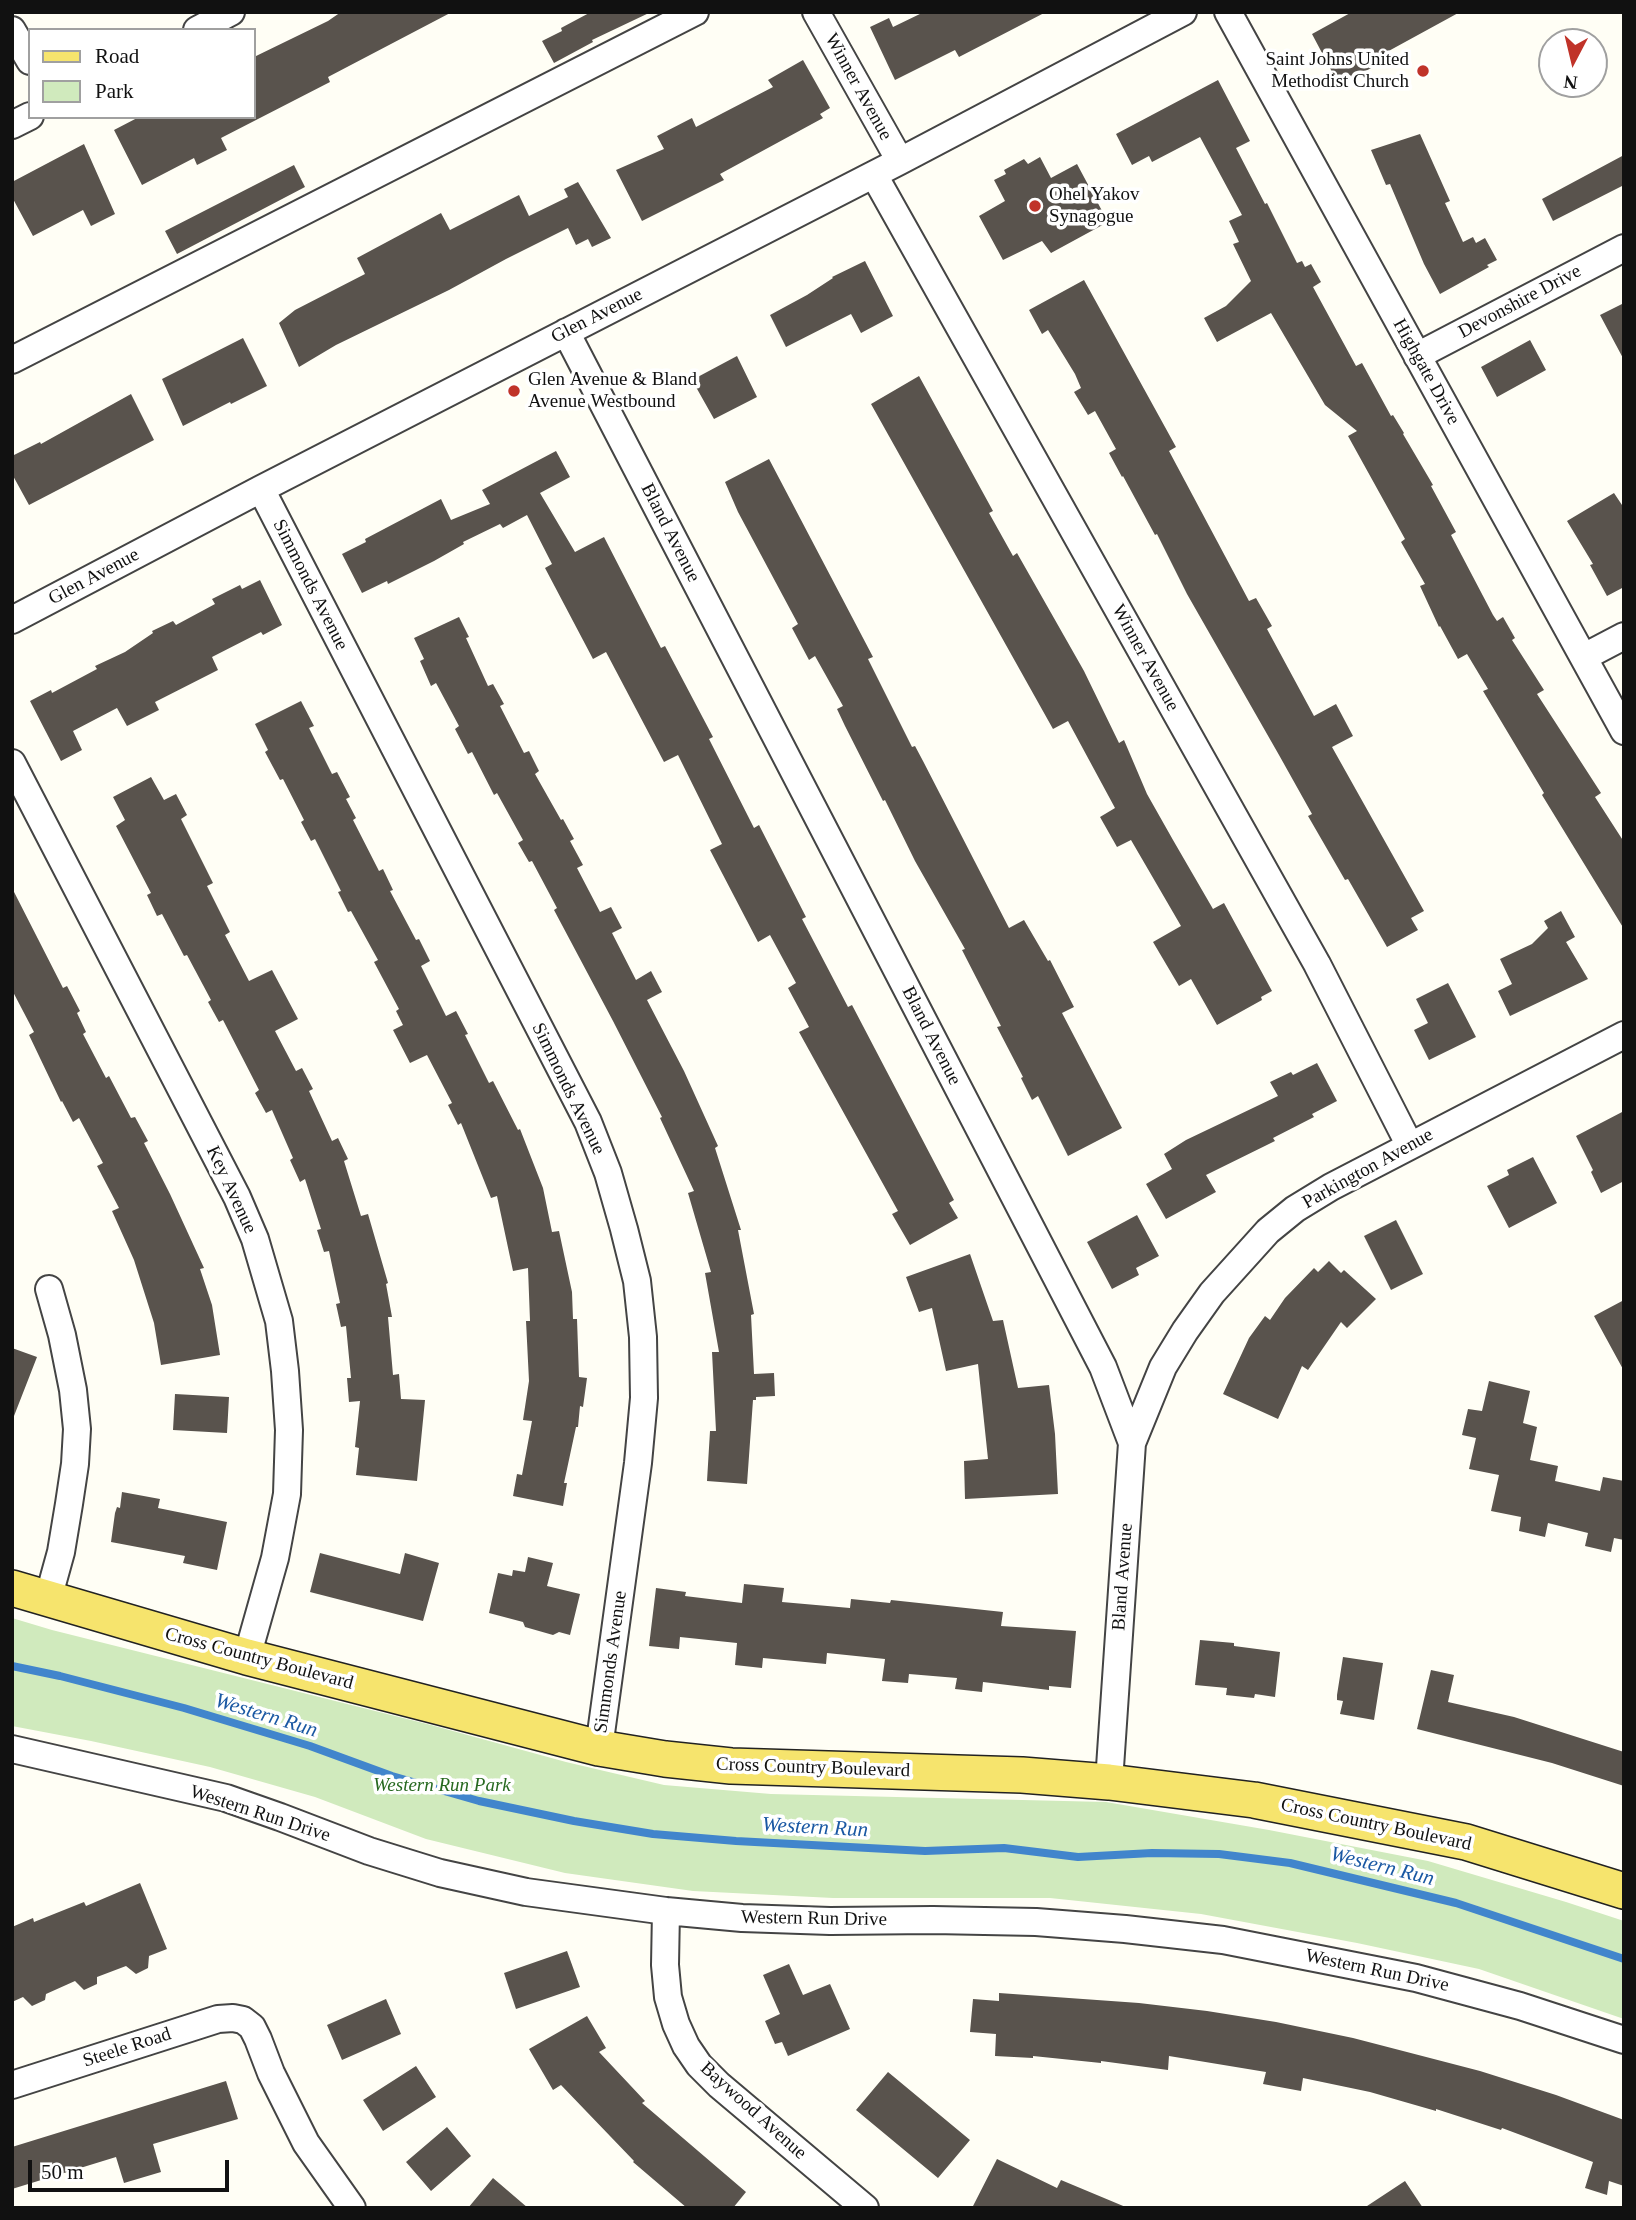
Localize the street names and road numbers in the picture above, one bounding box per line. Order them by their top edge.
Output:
street label: Winner Avenue [819,30,897,144]
street label: Devonshire Drive [1455,260,1585,344]
street label: Glen Avenue [548,283,646,349]
street label: Highgate Drive [1388,315,1464,429]
street label: Bland Avenue [635,480,705,586]
street label: Simmonds Avenue [267,516,353,654]
street label: Glen Avenue [45,544,143,610]
street label: Winner Avenue [1106,601,1184,715]
street label: Bland Avenue [896,983,966,1089]
street label: Simmonds Avenue [526,1019,610,1159]
street label: Parkington Avenue [1299,1124,1437,1214]
street label: Key Avenue [201,1143,261,1237]
street label: Bland Avenue [1108,1522,1138,1632]
street label: Simmonds Avenue [590,1589,632,1735]
street label: Cross Country Boulevard [162,1623,356,1695]
street label: Cross Country Boulevard [716,1753,910,1783]
street label: Western Run Drive [187,1781,333,1847]
street label: Cross Country Boulevard [1279,1794,1473,1856]
street label: Western Run Drive [741,1906,887,1932]
street label: Western Run Drive [1303,1945,1451,1997]
street label: Steele Road [80,2023,174,2073]
street label: Baywood Avenue [695,2057,811,2165]

